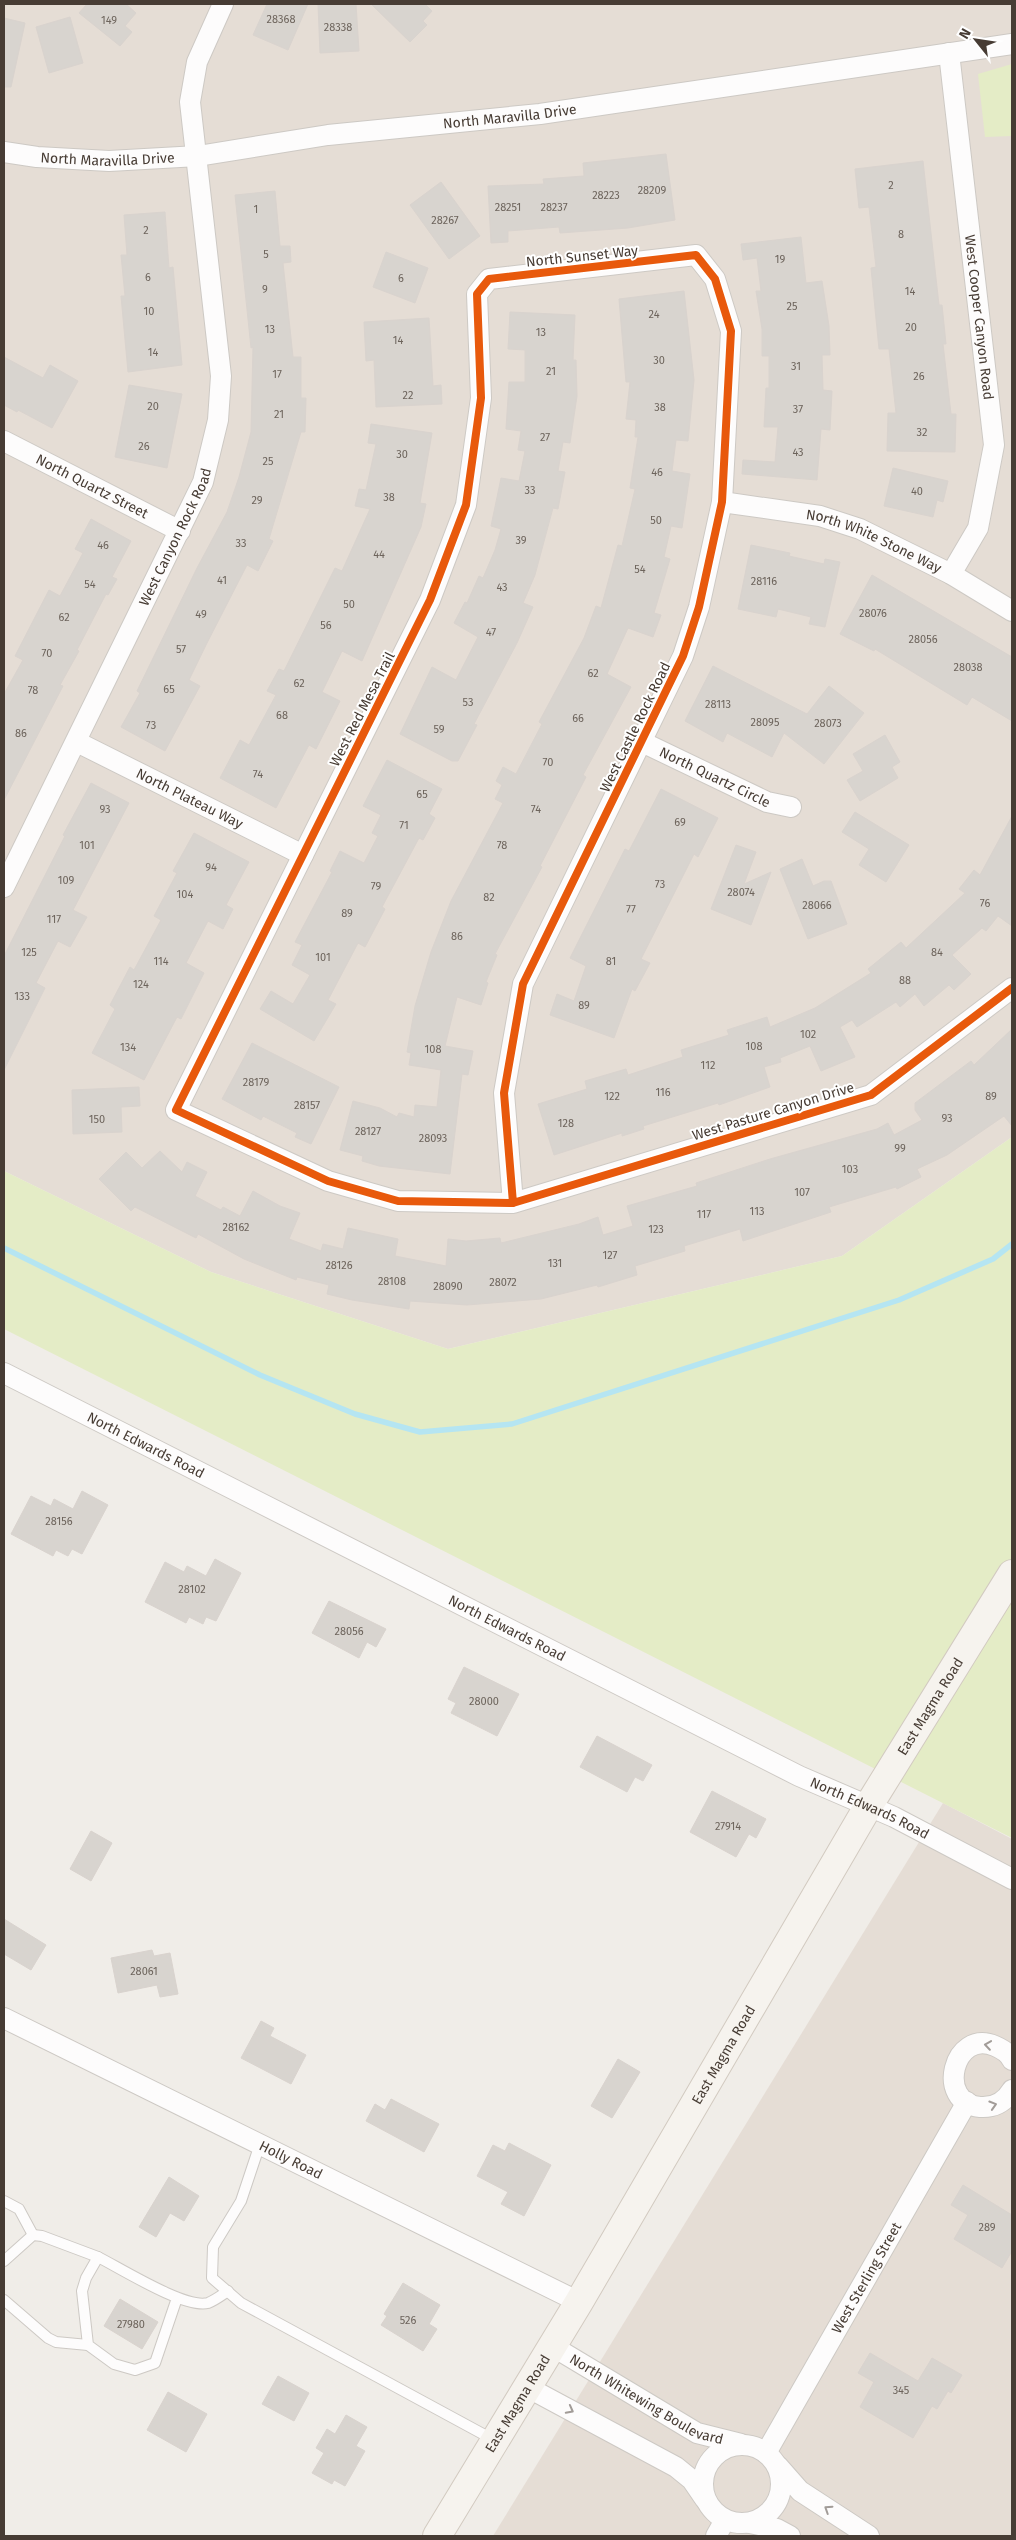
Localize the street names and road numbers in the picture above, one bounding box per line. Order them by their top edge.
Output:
street label: North Maravilla Drive [442,101,578,133]
street label: North Maravilla Drive [40,149,175,170]
street label: West Cooper Canyon Road [961,234,997,401]
street label: North Sunset Way [525,242,639,271]
street label: North Quartz Street [33,451,152,523]
street label: West Canyon Rock Road [135,466,215,609]
street label: North White Stone Way [805,506,944,577]
street label: West Red Mesa Trail [326,649,399,769]
street label: West Castle Rock Road [597,659,674,795]
street label: North Quartz Circle [657,744,773,811]
street label: North Plateau Way [133,765,246,833]
street label: West Pasture Canyon Drive [690,1079,856,1144]
street label: North Edwards Road [84,1409,207,1482]
street label: North Edwards Road [445,1592,568,1665]
street label: East Magma Road [894,1655,967,1759]
street label: North Edwards Road [807,1774,932,1843]
street label: East Magma Road [688,2003,759,2107]
street label: Holly Road [256,2137,325,2183]
street label: West Sterling Street [828,2219,906,2337]
street label: North Whitewing Boulevard [566,2351,725,2448]
street label: East Magma Road [482,2352,554,2456]

